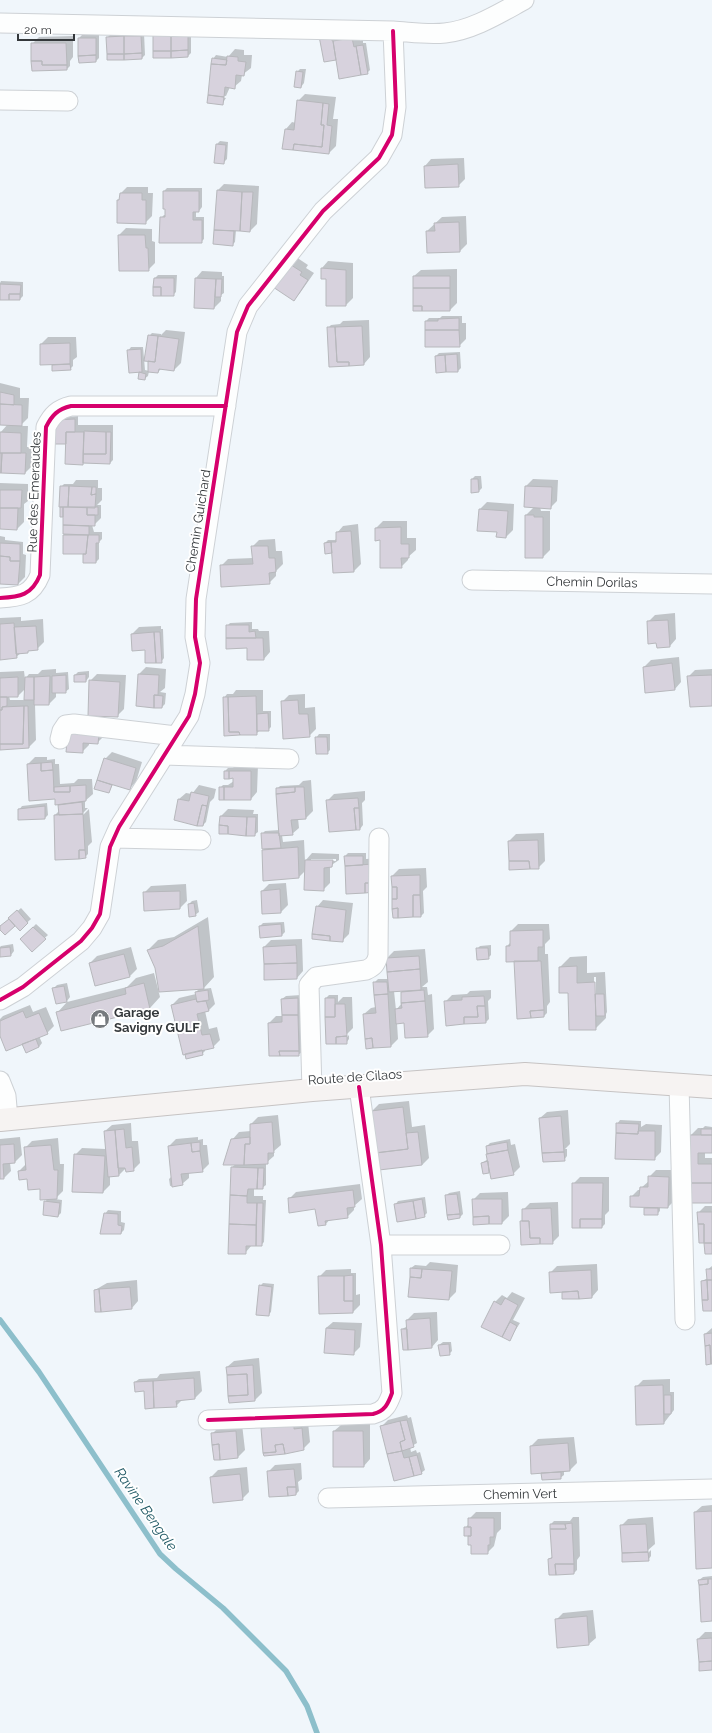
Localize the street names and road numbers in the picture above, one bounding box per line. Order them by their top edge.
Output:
street label: Rue des Emeraudes [24,431,44,553]
street label: Chemin Guichard [182,468,214,574]
street label: Chemin Dorilas [546,574,638,590]
street label: Route de Cilaos [307,1066,403,1088]
street label: Chemin Vert [483,1486,558,1502]

